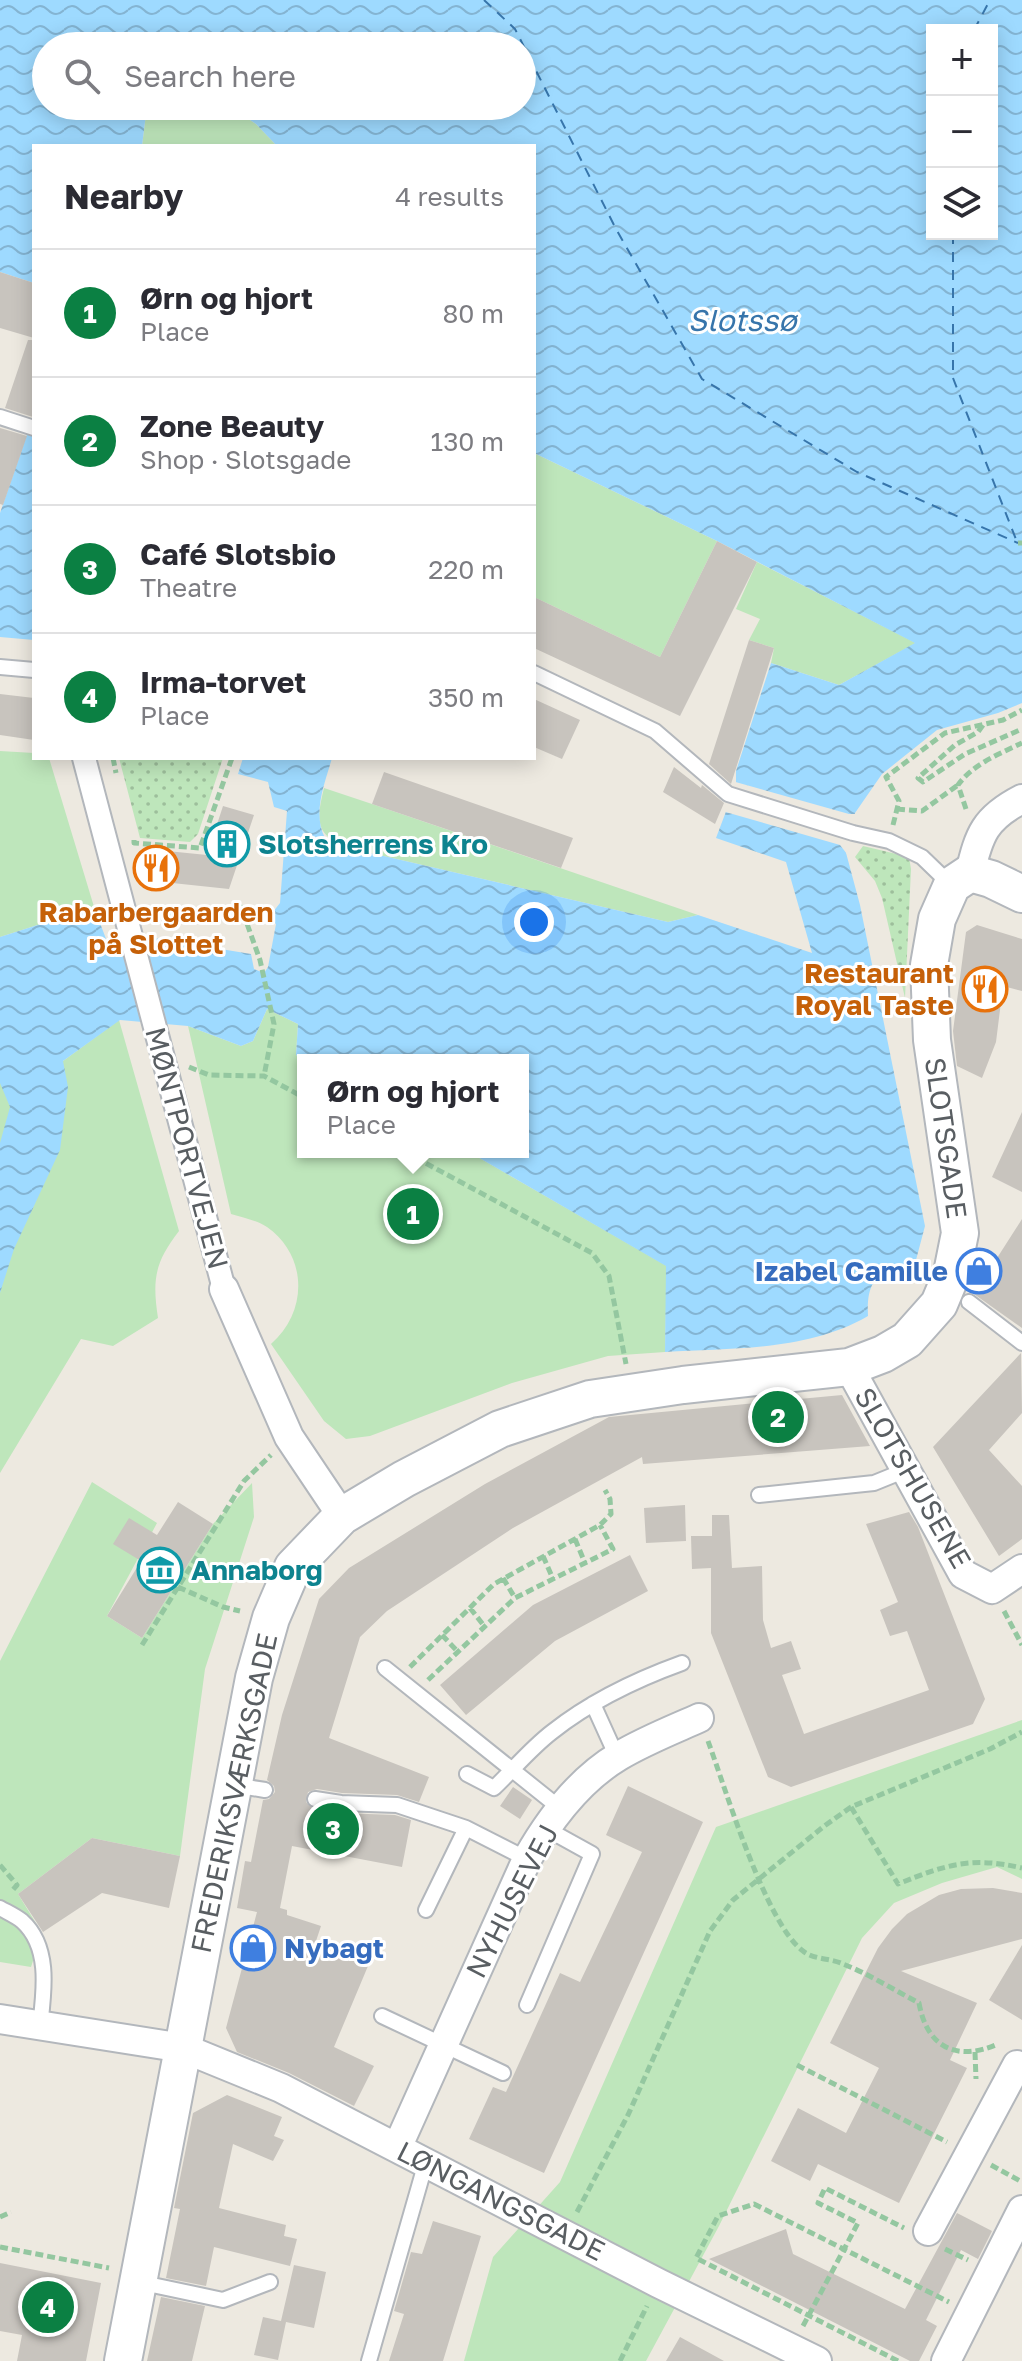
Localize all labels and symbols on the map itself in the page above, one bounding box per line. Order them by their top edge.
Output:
water label: Slotssø [688,302,798,338]
building icon: Slotsherrens Kro [203,820,251,868]
place label: Slotsherrens Kro [258,827,488,860]
restaurant icon: Rabarbergaarden på Slottet [132,844,180,892]
place label: Rabarbergaarden på Slottet [39,895,273,960]
your location [514,902,554,942]
place label: Restaurant Royal Taste [795,956,954,1021]
restaurant icon: Restaurant Royal Taste [961,965,1009,1013]
street label: MØNTPORTVEJEN [139,1023,236,1272]
street label: SLOTSGADE [919,1055,974,1221]
pin: 1 [387,1184,439,1244]
shop icon: Izabel Camille [955,1247,1003,1295]
place label: Izabel Camille [754,1254,948,1287]
street label: SLOTSHUSENE [848,1382,978,1574]
pin: 2 [752,1387,804,1447]
museum icon: Annaborg [136,1546,184,1594]
place label: Annaborg [191,1553,323,1586]
street label: FREDERIKSVÆRKSGADE [183,1630,284,1956]
pin: 3 [307,1799,359,1859]
street label: NYHUSEVEJ [459,1819,564,1983]
shop icon: Nybagt [229,1924,277,1972]
place label: Nybagt [284,1931,384,1964]
street label: LØNGANGSGADE [392,2134,610,2267]
pin: 4 [22,2277,74,2337]

